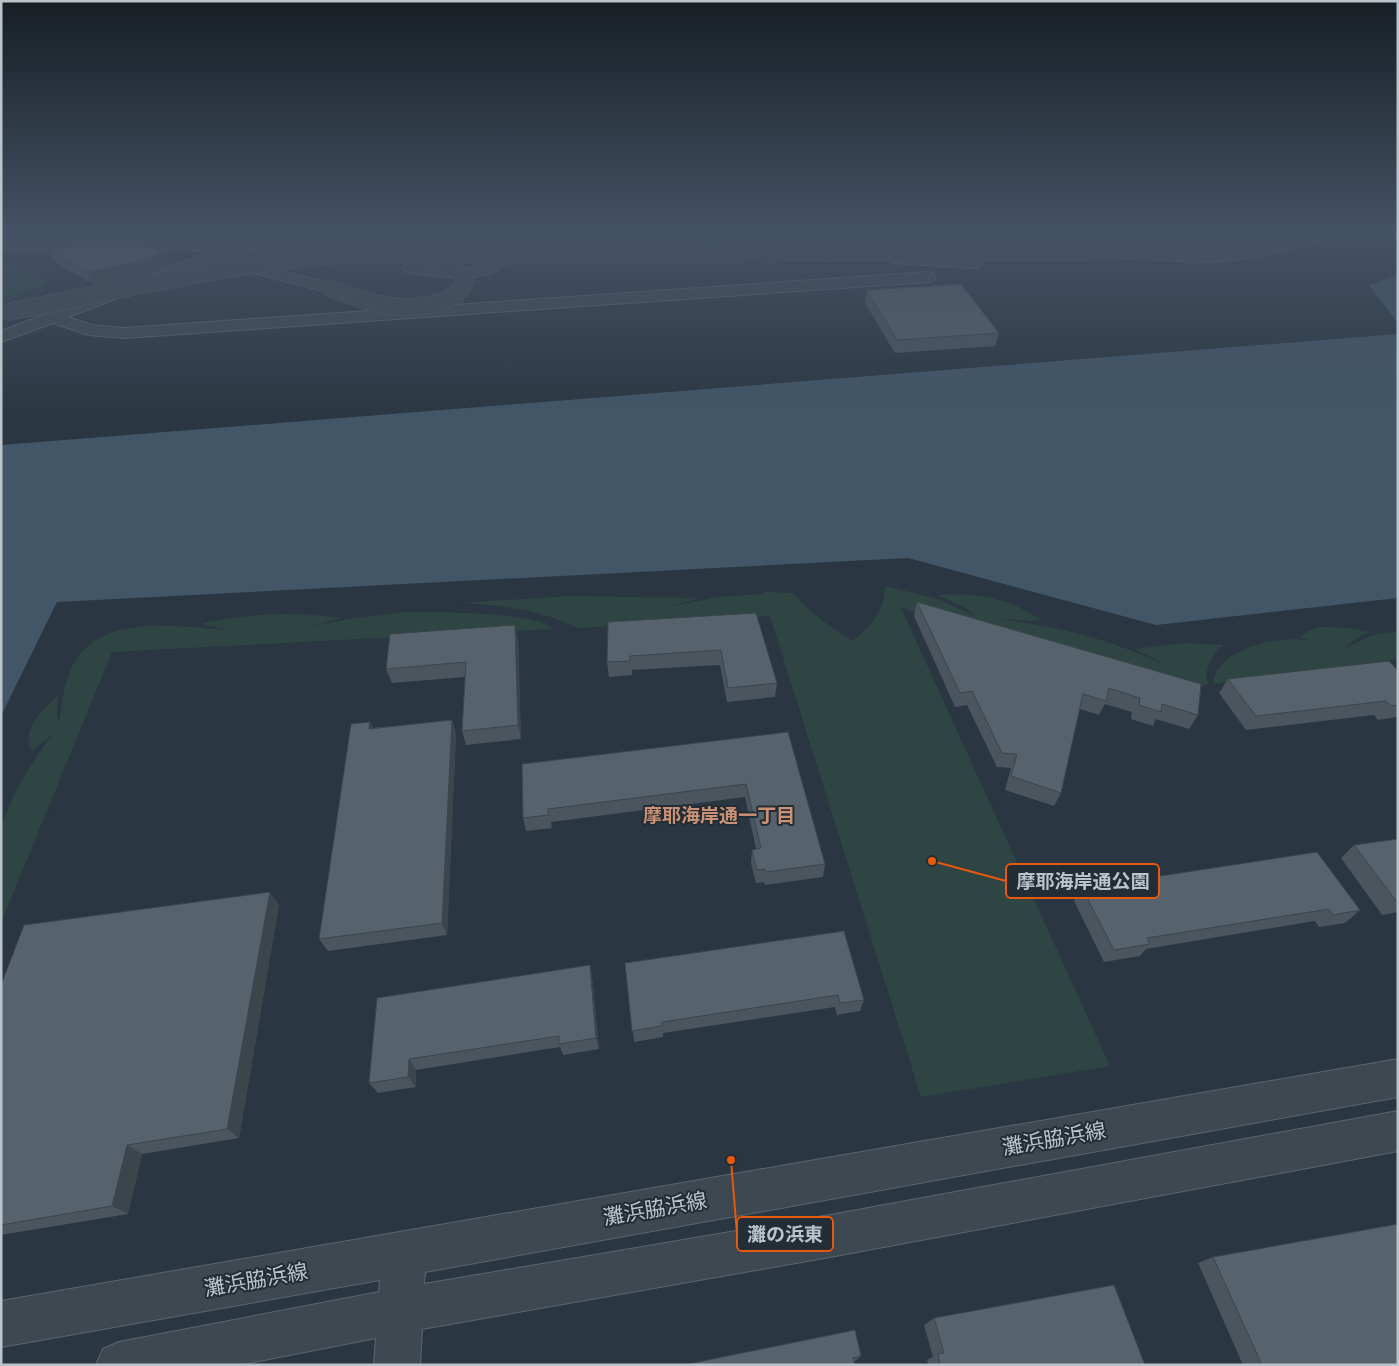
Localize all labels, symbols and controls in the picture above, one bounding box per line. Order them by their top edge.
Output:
district label: 摩耶海岸通一丁目 [643,803,795,827]
callout: 摩耶海岸通公園 [1006,864,1159,898]
text: 摩耶海岸通公園 [1016,869,1150,893]
street label: 灘浜脇浜線 [1000,1115,1108,1161]
street label: 灘浜脇浜線 [601,1185,709,1231]
callout: 灘の浜東 [737,1217,833,1251]
text: 灘の浜東 [747,1222,823,1246]
street label: 灘浜脇浜線 [202,1256,310,1302]

